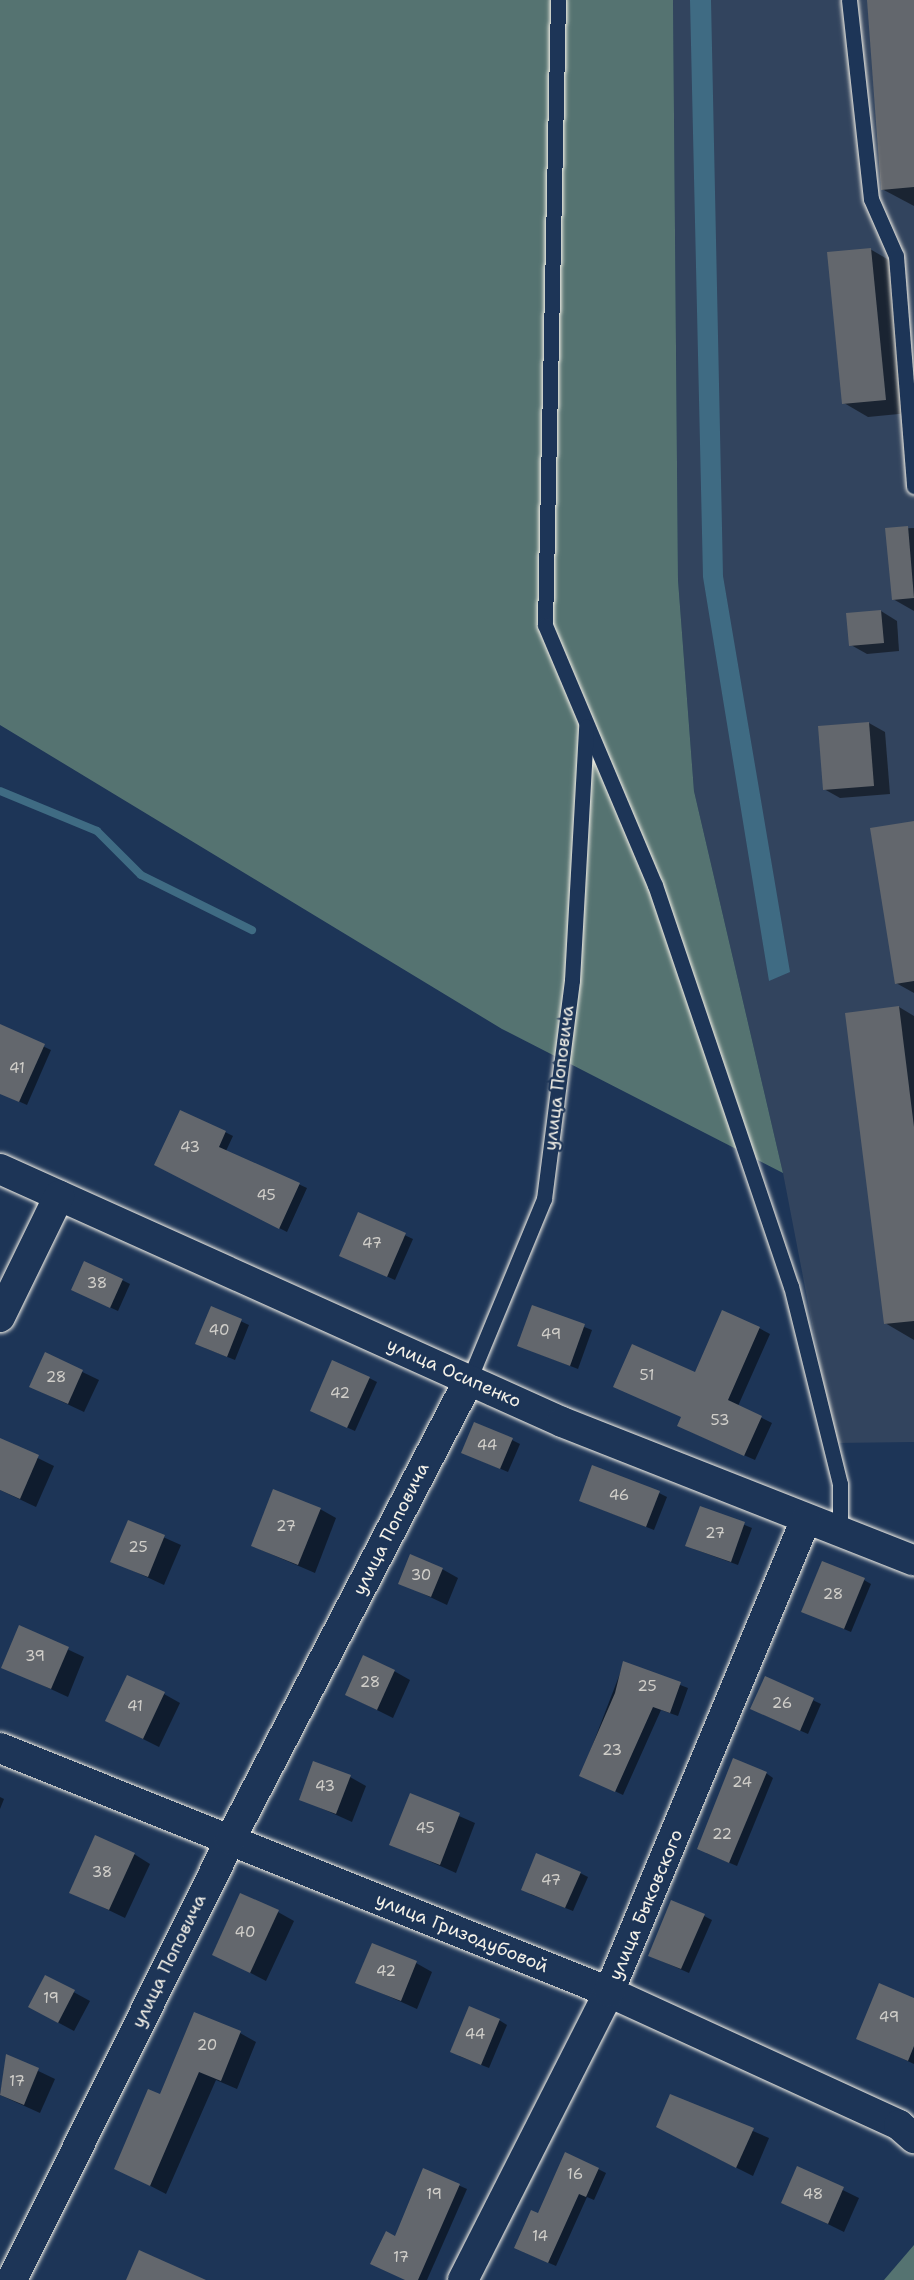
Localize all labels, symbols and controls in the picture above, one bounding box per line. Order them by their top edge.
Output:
street label: улица Поповича [539,1004,579,1152]
house number: 41 [9,1060,25,1078]
house number: 43 [180,1139,200,1157]
house number: 45 [256,1187,276,1205]
house number: 47 [362,1235,382,1253]
house number: 38 [87,1275,107,1293]
house number: 40 [209,1322,229,1340]
house number: 49 [541,1326,561,1344]
street label: улица Осипенко [383,1334,525,1412]
house number: 51 [640,1367,654,1385]
house number: 28 [46,1369,66,1387]
house number: 42 [330,1385,350,1403]
house number: 53 [711,1412,729,1430]
house number: 44 [477,1437,497,1455]
street label: улица Поповича [348,1459,434,1599]
house number: 46 [609,1487,629,1505]
house number: 27 [276,1518,296,1536]
house number: 27 [705,1525,725,1543]
house number: 25 [128,1539,148,1557]
house number: 30 [411,1567,431,1585]
house number: 28 [823,1586,843,1604]
house number: 39 [25,1648,45,1666]
house number: 28 [360,1674,380,1692]
house number: 25 [637,1678,657,1696]
house number: 26 [772,1695,792,1713]
house number: 41 [127,1698,143,1716]
house number: 23 [602,1742,622,1760]
house number: 24 [732,1774,752,1792]
house number: 43 [315,1778,335,1796]
house number: 45 [415,1820,435,1838]
street label: улица Быковского [604,1826,688,1984]
house number: 22 [712,1826,732,1844]
house number: 38 [92,1864,112,1882]
house number: 47 [541,1872,561,1890]
street label: улица Гризодубовой [373,1889,551,1977]
street label: улица Поповича [127,1891,211,2031]
house number: 40 [235,1924,255,1942]
house number: 42 [376,1963,396,1981]
house number: 19 [43,1990,59,2008]
house number: 49 [879,2009,899,2027]
house number: 44 [465,2026,485,2044]
house number: 20 [197,2037,217,2055]
house number: 17 [9,2073,25,2091]
house number: 16 [567,2166,583,2184]
house number: 19 [426,2186,442,2204]
house number: 48 [803,2186,823,2204]
house number: 14 [532,2228,548,2246]
house number: 17 [393,2249,409,2267]

